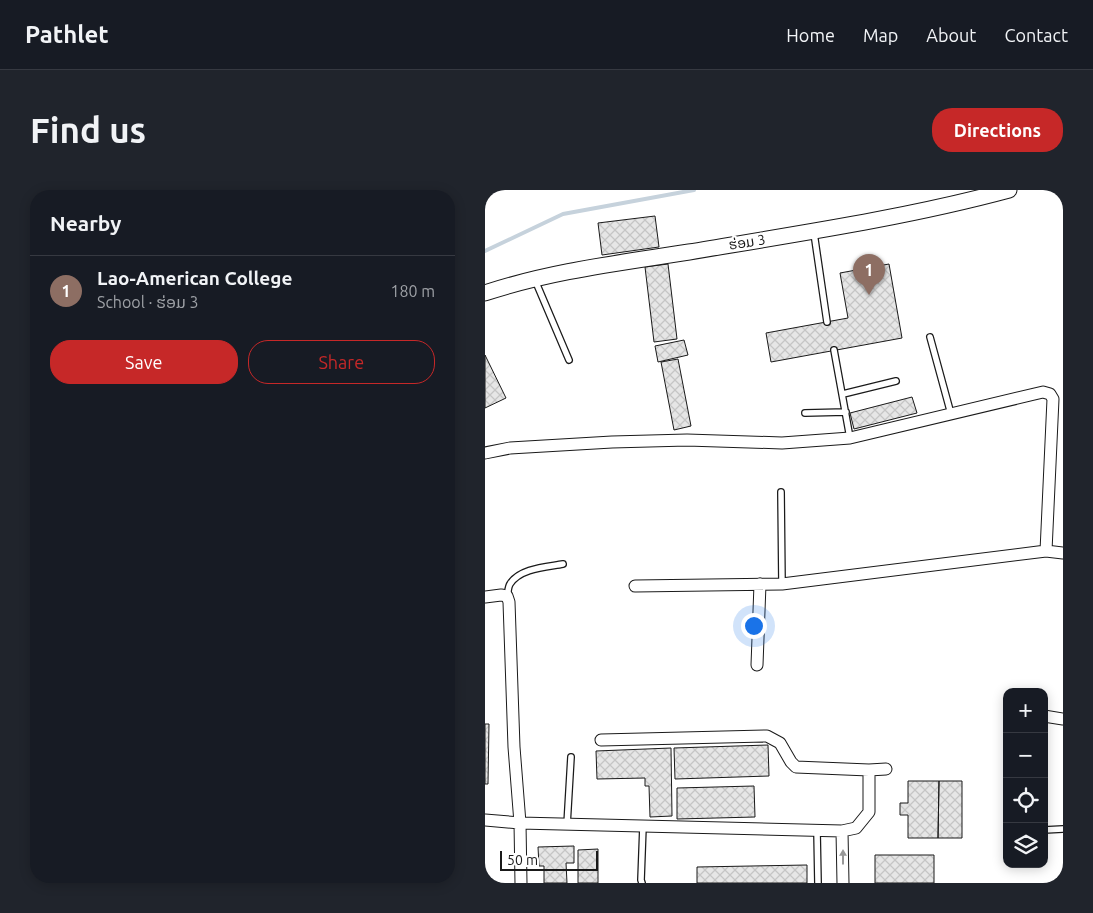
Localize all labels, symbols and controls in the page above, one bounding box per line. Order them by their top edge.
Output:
text: Pathlet [25,21,109,48]
text: Home [786,25,835,45]
text: Map [863,25,898,45]
text: About [926,25,976,45]
text: Contact [1004,25,1068,45]
button: Directions [932,108,1063,152]
text: Find us [30,110,146,150]
text: Nearby [50,211,121,235]
street label: ຮ່ອມ 3 [727,231,767,253]
pin: 1 [853,254,885,295]
text: Lao-American College [97,267,292,289]
text: 1 [61,282,71,300]
text: 180 m [390,282,435,300]
text: School · ຮ່ອມ 3 [97,293,198,311]
button: Save [50,340,238,384]
button: Share [248,340,435,384]
your location [741,613,767,639]
map controls [1003,688,1048,868]
button: + [1003,688,1048,733]
button: − [1003,733,1048,778]
button: locate [1003,778,1048,823]
button: layers [1003,823,1048,868]
scale bar [500,848,597,871]
one-way arrow [839,849,847,865]
text: 50 m [507,852,538,868]

